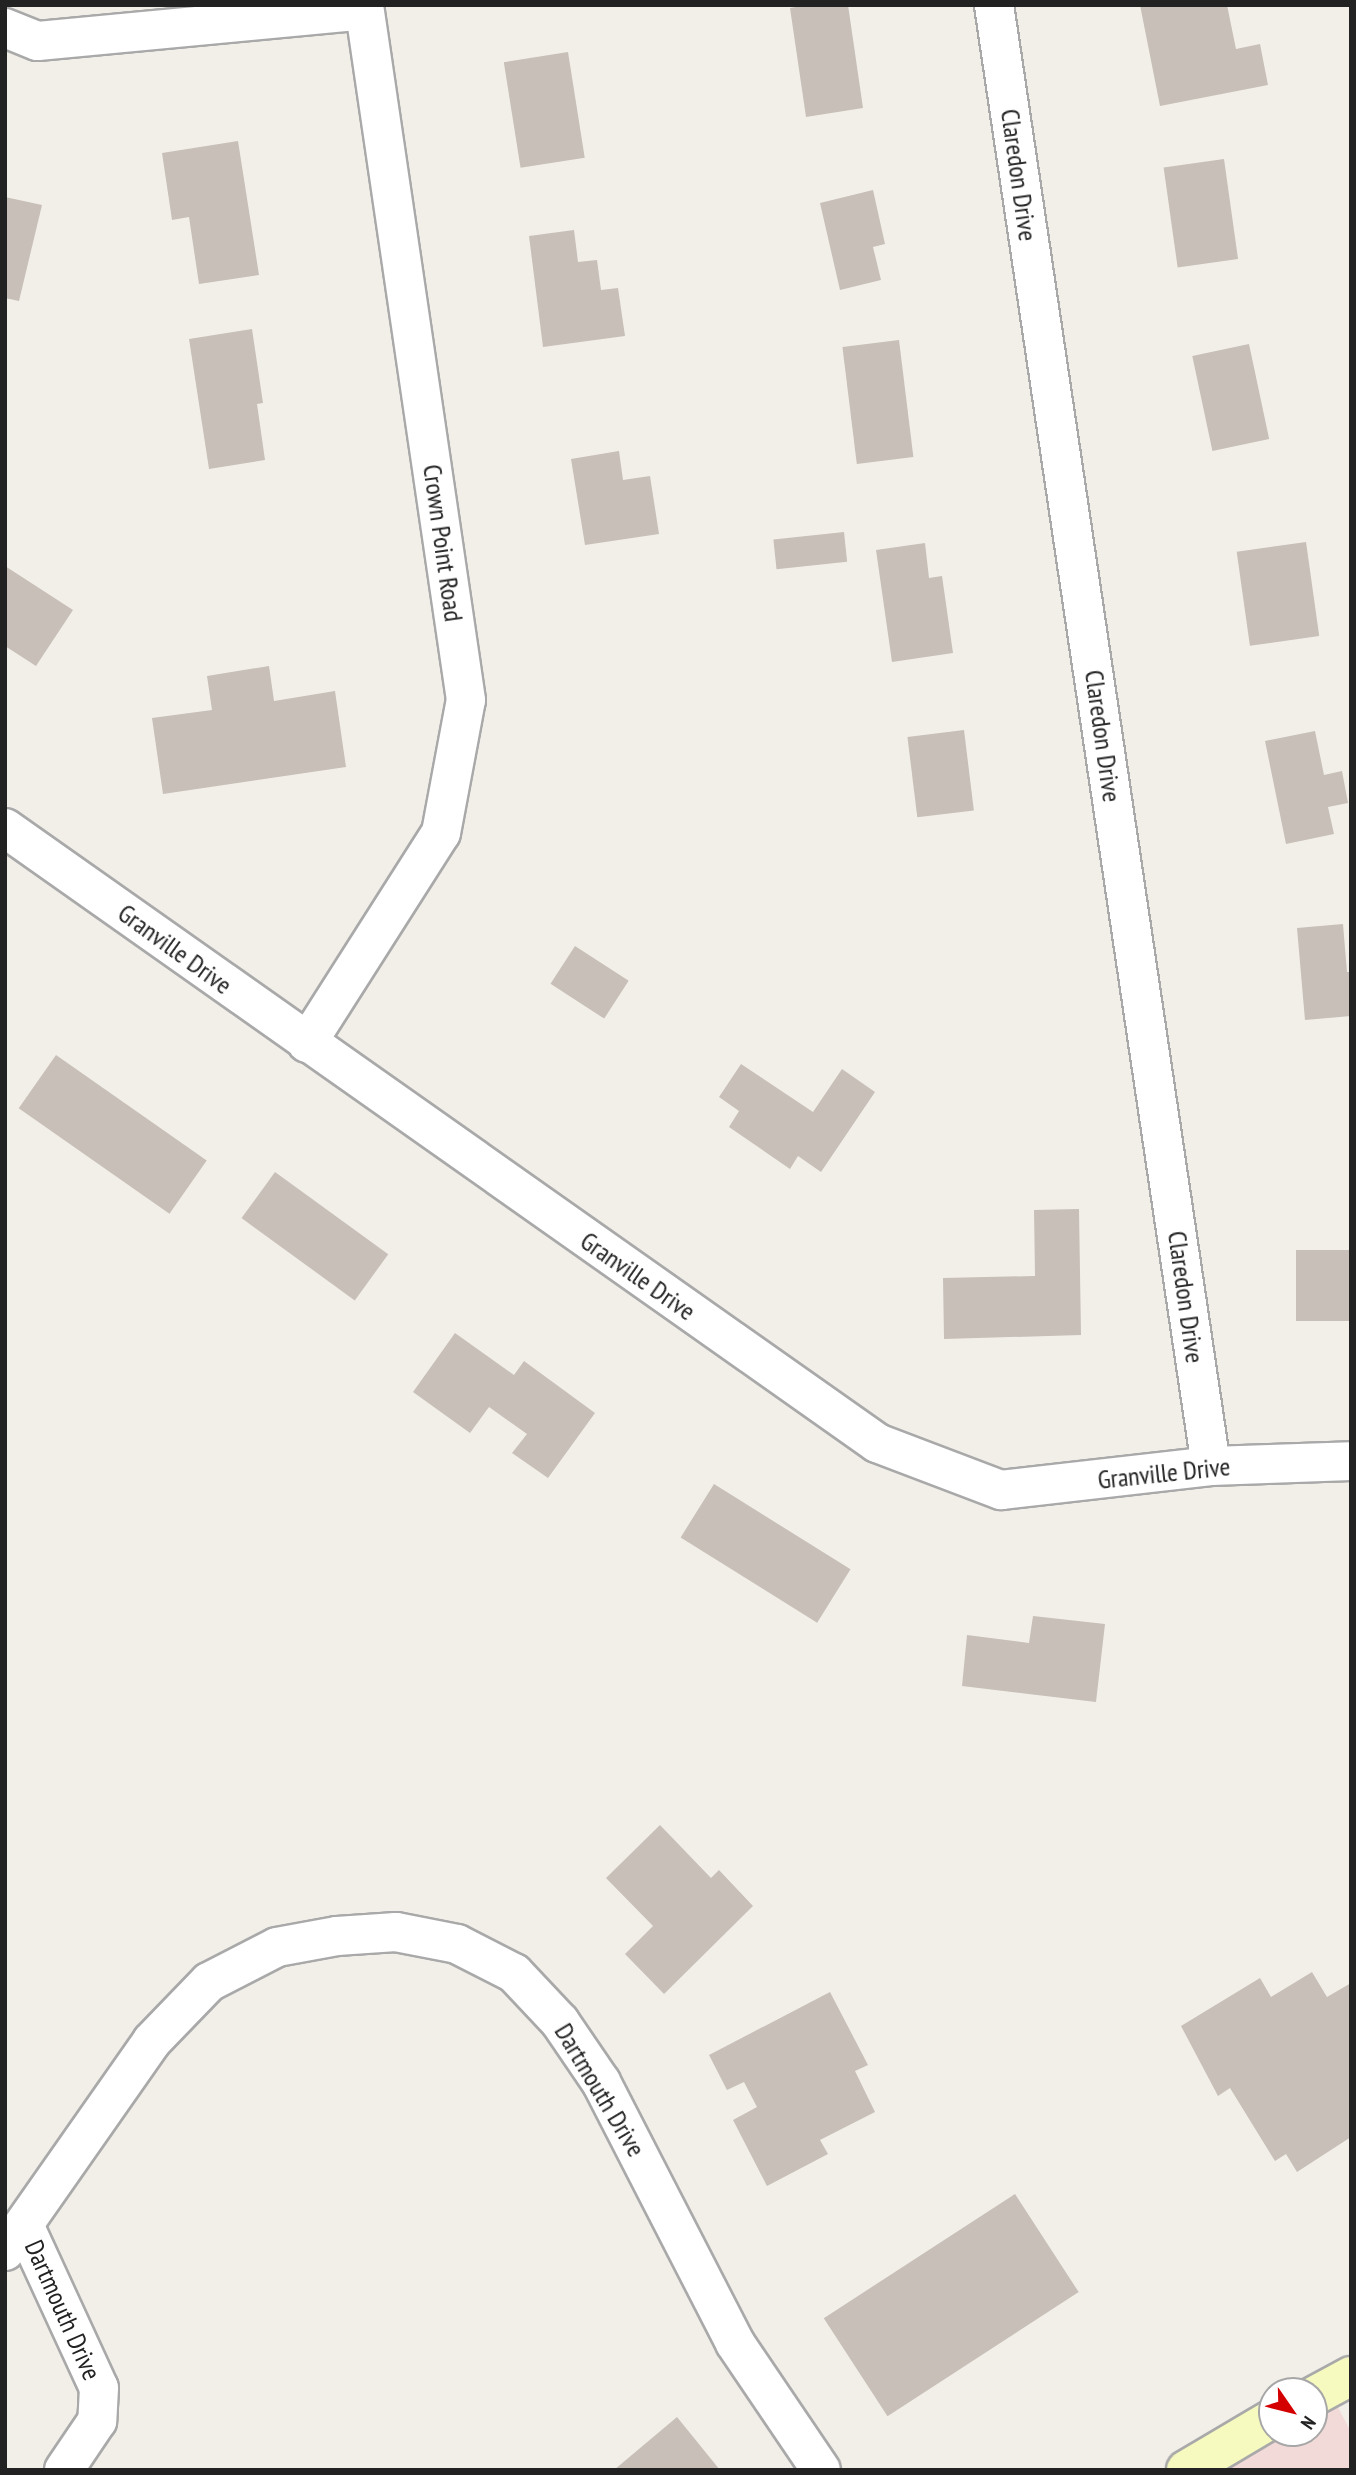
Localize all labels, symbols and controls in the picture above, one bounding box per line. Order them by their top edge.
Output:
street label: Claredon Drive [994,107,1044,243]
street label: Crown Point Road [417,462,469,624]
street label: Claredon Drive [1078,668,1128,804]
street label: Granville Drive [112,897,238,1001]
street label: Granville Drive [575,1225,701,1327]
street label: Claredon Drive [1161,1229,1211,1365]
street label: Granville Drive [1096,1451,1232,1495]
street label: Dartmouth Drive [548,2018,652,2162]
street label: Dartmouth Drive [18,2235,108,2385]
north arrow [1258,2377,1328,2447]
text: N [1296,2412,1321,2434]

